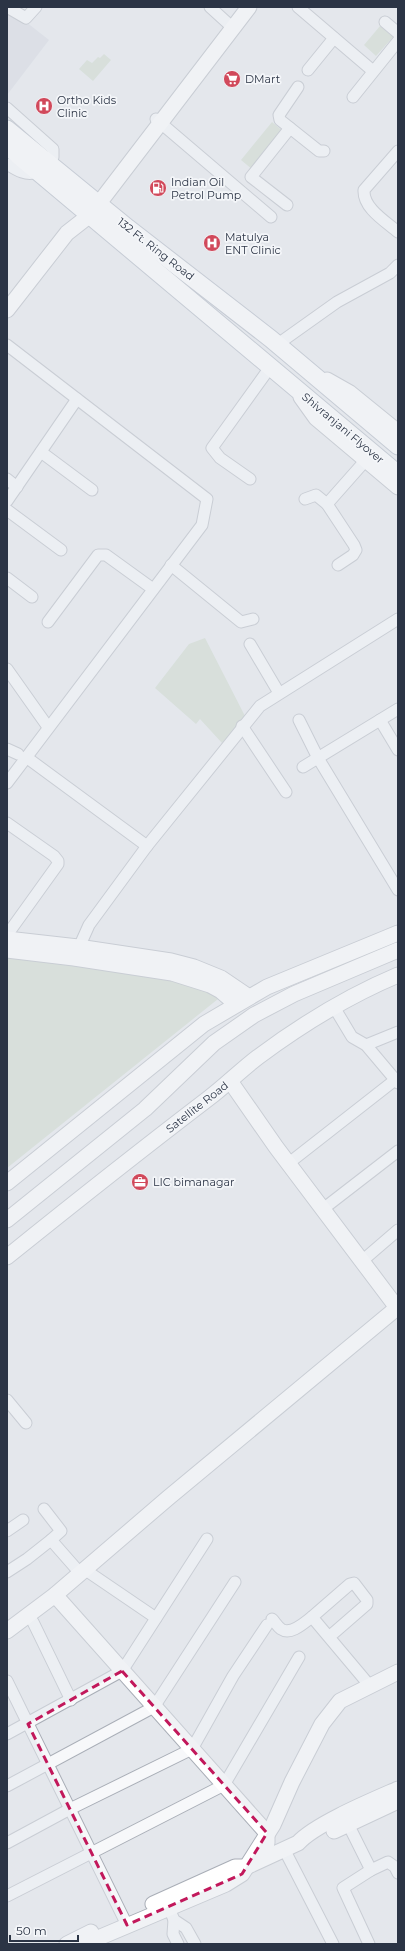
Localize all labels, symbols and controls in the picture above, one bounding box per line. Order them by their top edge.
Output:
supermarket icon: DMart [222,69,242,89]
place label: DMart [245,72,281,86]
place label: Ortho Kids Clinic [57,93,117,120]
hospital icon: Ortho Kids Clinic [34,96,54,116]
place label: Indian Oil Petrol Pump [171,175,241,202]
fuel station icon: Indian Oil Petrol Pump [148,178,168,198]
street label: 132 Ft. Ring Road [115,215,197,283]
place label: Matulya ENT Clinic [225,230,281,257]
hospital icon: Matulya ENT Clinic [202,233,222,253]
street label: Shivranjani Flyover [299,390,387,466]
street label: Satellite Road [163,1078,231,1136]
office icon: LIC bimanagar [130,1172,150,1192]
place label: LIC bimanagar [153,1175,234,1189]
scale bar [10,1917,78,1943]
text: 50 m [16,1923,47,1938]

